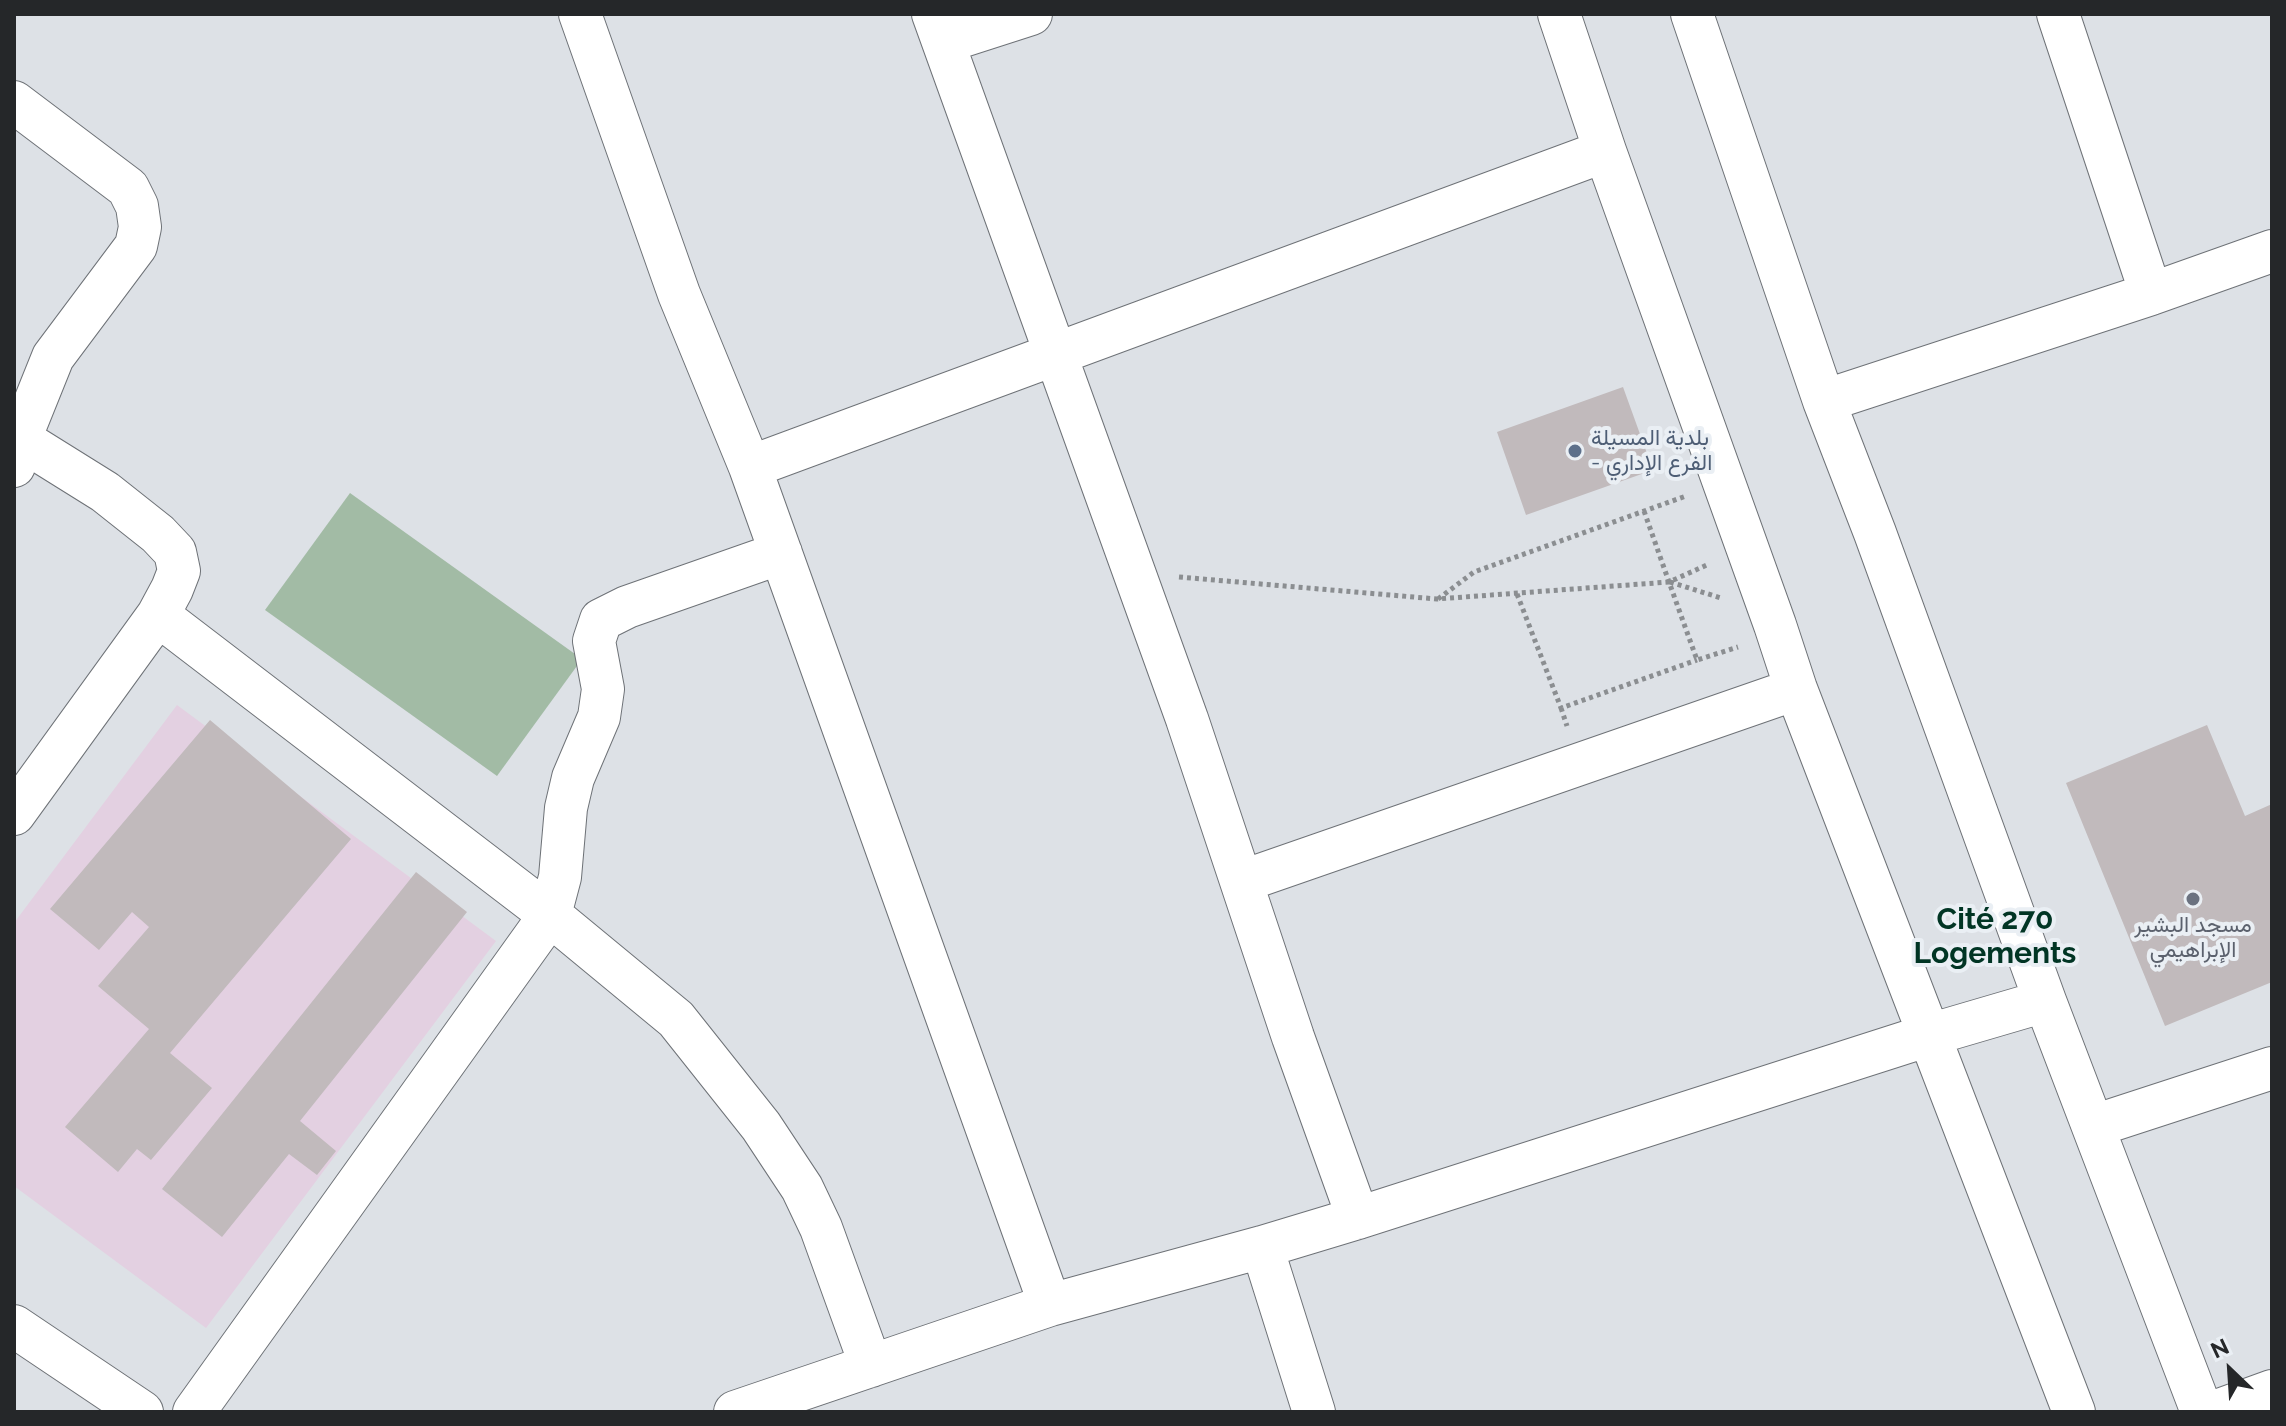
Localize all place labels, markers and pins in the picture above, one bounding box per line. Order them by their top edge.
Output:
place label: بلدية المسيلة - الفرع الإداري [1591,425,1712,476]
marker: بلدية المسيلة - الفرع الإداري [1566,442,1584,460]
marker: مسجد البشير الإبراهيمي [2184,890,2202,908]
place label: مسجد البشير الإبراهيمي [2134,912,2252,964]

